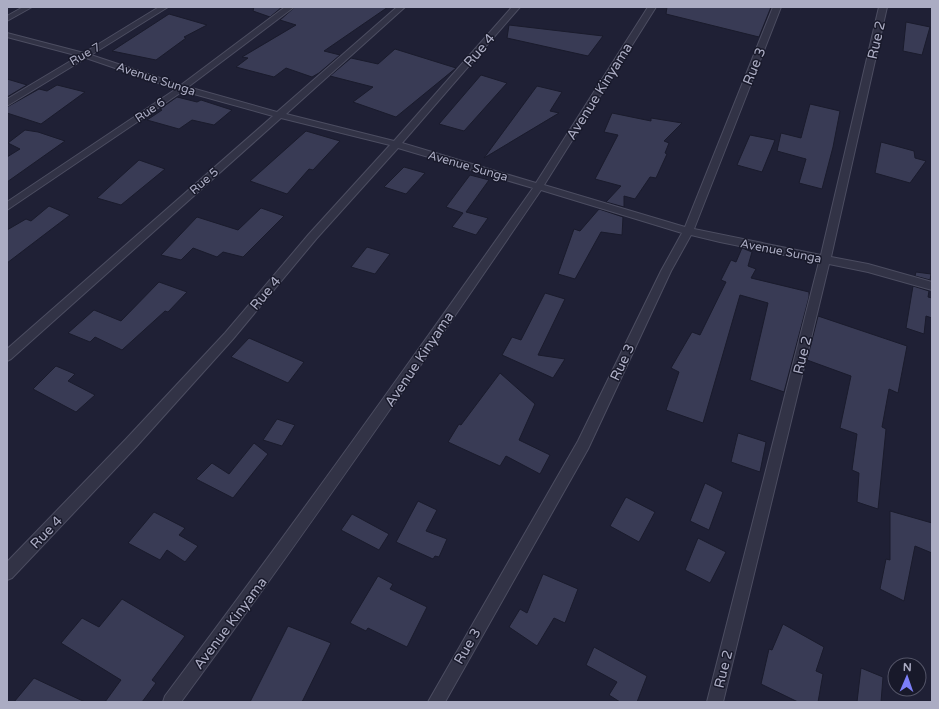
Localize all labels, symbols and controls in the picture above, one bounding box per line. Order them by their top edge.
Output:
street label: Rue 2 [864,19,889,61]
street label: Rue 4 [460,30,499,71]
street label: Rue 7 [67,40,103,68]
street label: Avenue Kinyama [563,40,636,143]
street label: Rue 3 [739,45,770,87]
street label: Avenue Sunga [115,60,197,98]
street label: Rue 6 [132,95,168,125]
street label: Avenue Sunga [427,148,509,184]
street label: Rue 5 [187,165,221,197]
street label: Avenue Sunga [739,236,823,266]
street label: Rue 4 [246,273,285,314]
street label: Avenue Kinyama [381,308,458,410]
street label: Rue 2 [790,334,815,376]
street label: Rue 3 [607,341,638,383]
street label: Rue 4 [27,512,66,552]
street label: Avenue Kinyama [190,574,271,673]
street label: Rue 3 [450,625,485,667]
street label: Rue 2 [711,648,736,690]
north arrow [887,657,927,697]
text: N [903,661,912,674]

